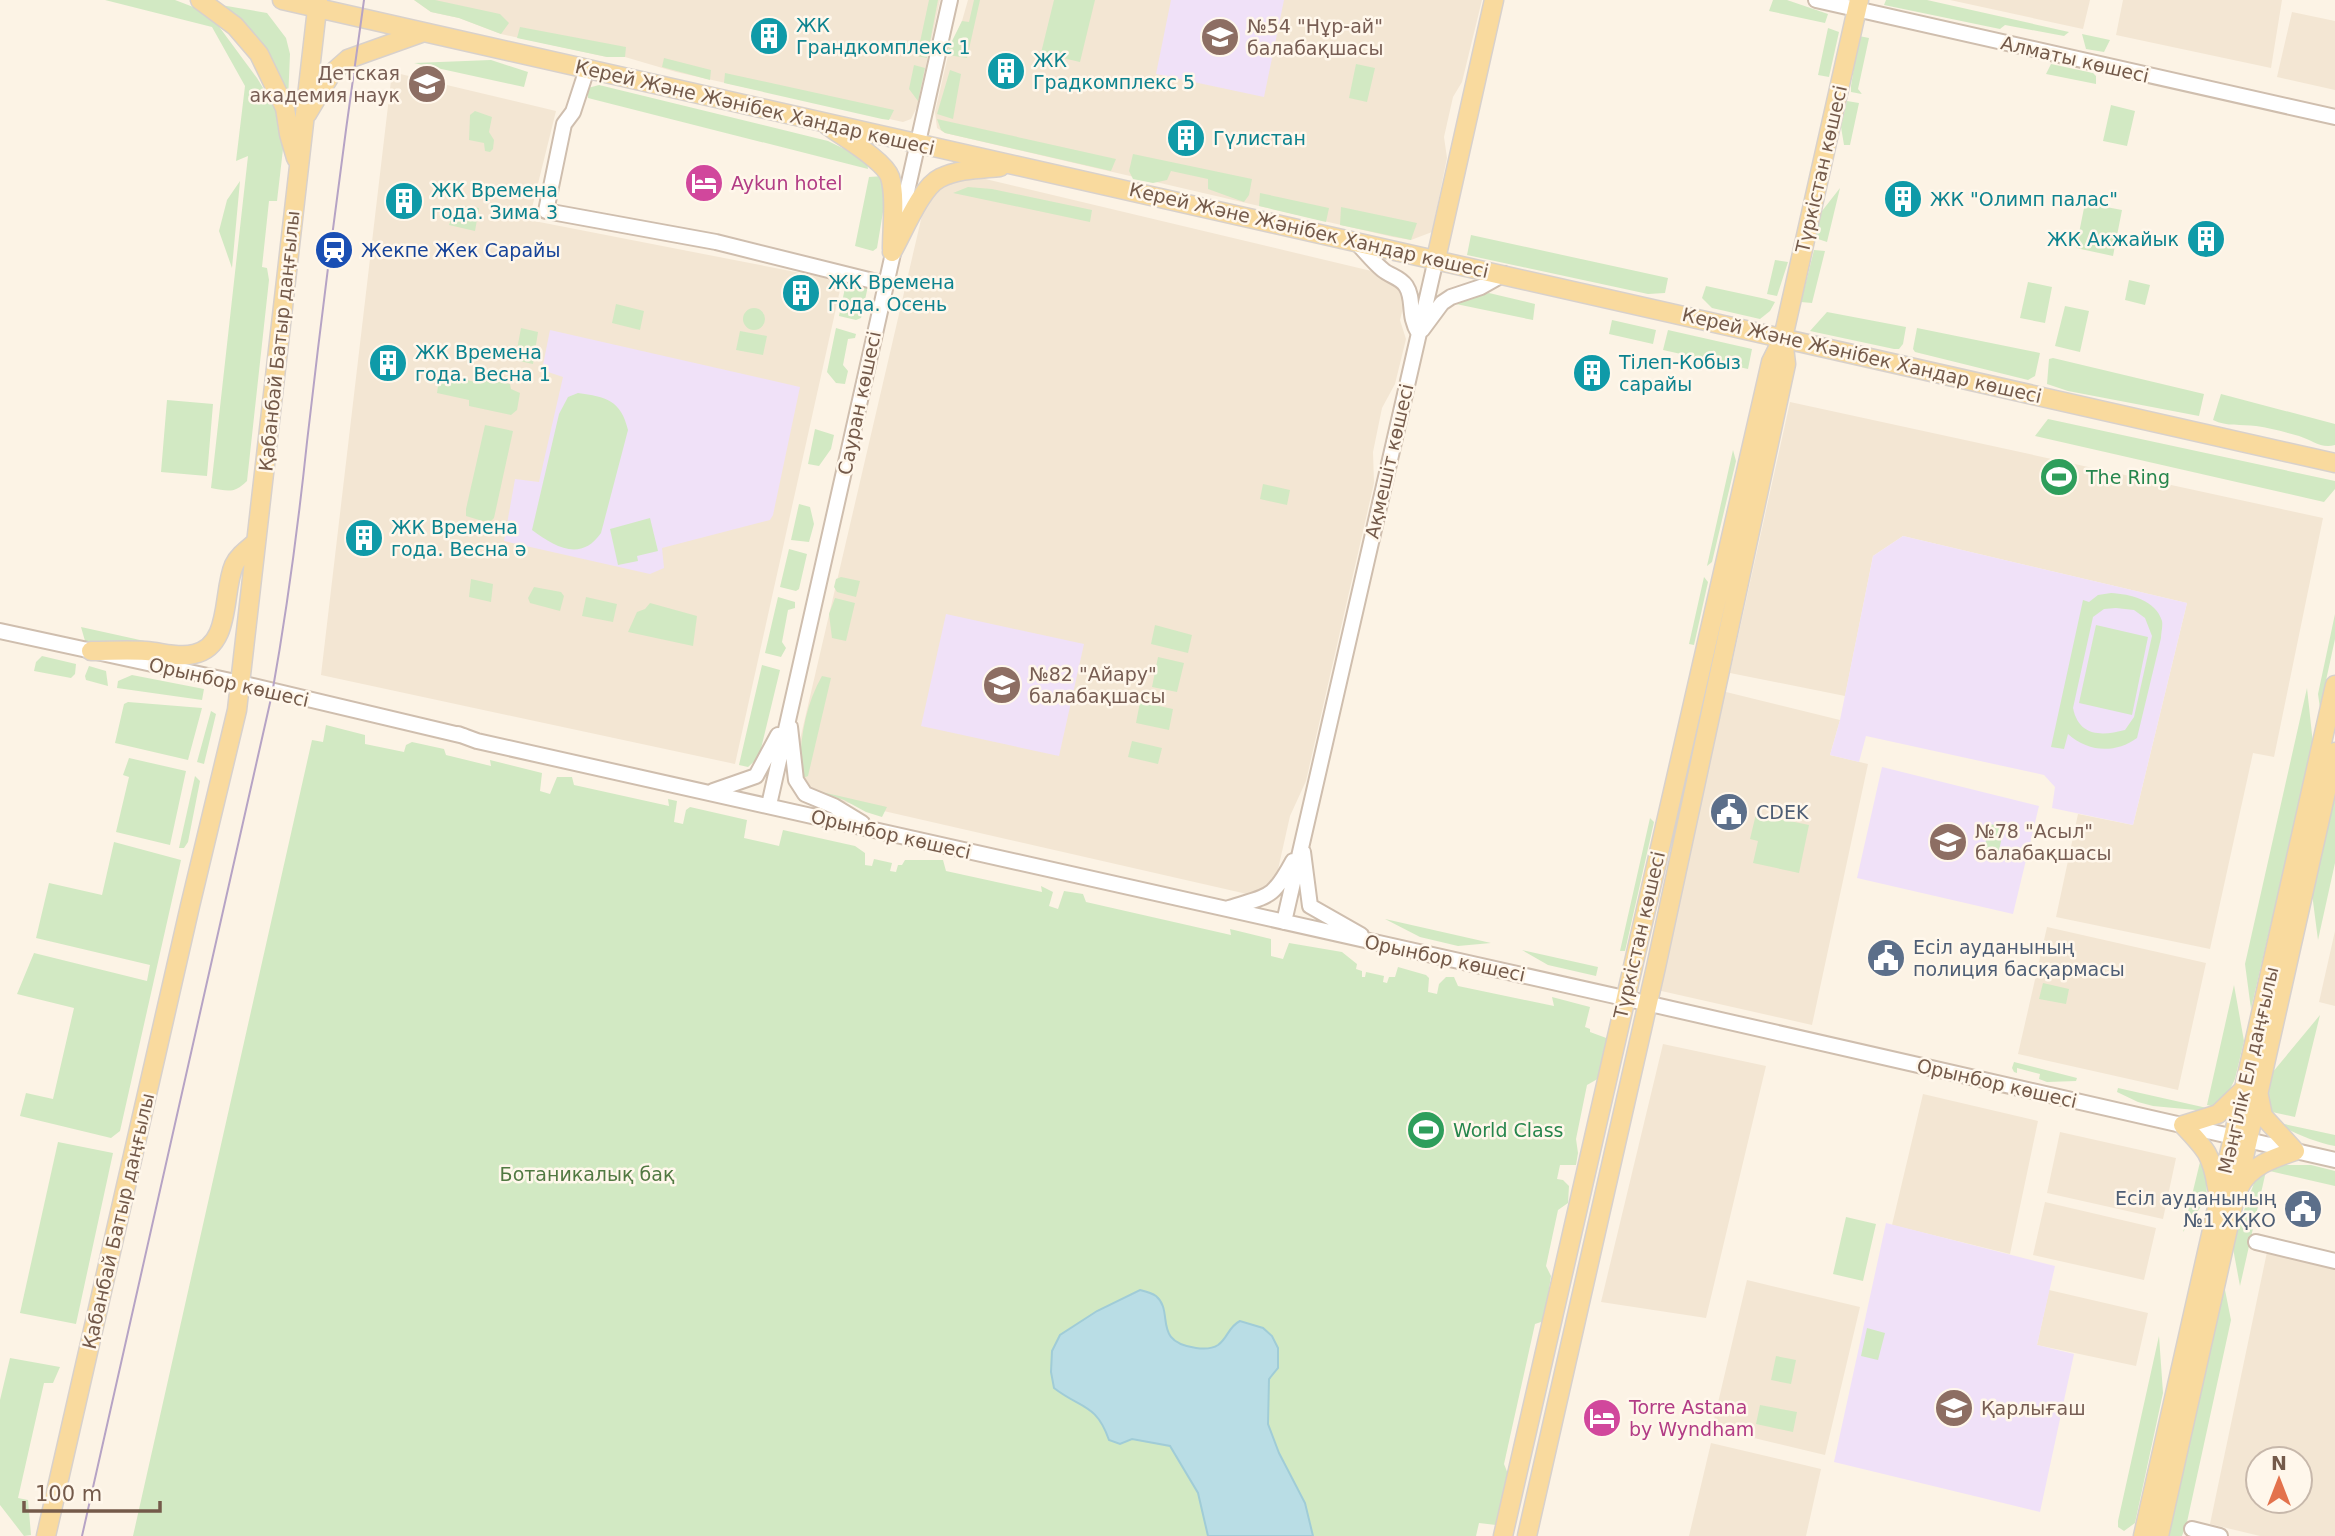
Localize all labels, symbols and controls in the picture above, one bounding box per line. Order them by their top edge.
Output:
place label: ЖК Грандкомплекс 1 [796,14,971,58]
building icon: ЖК Грандкомплекс 1 [748,15,790,57]
place label: №54 "Нұр-ай" балабақшасы [1247,15,1383,59]
school or university icon: №54 "Нұр-ай" балабақшасы [1199,16,1241,58]
street label: Алматы көшесі [1999,31,2151,87]
place label: ЖК Градкомплекс 5 [1033,49,1195,93]
building icon: ЖК Градкомплекс 5 [985,50,1027,92]
street label: Керей Және Жәнібек Хандар көшесі [573,55,937,159]
place label: Детская академия наук [249,62,400,106]
school or university icon: Детская академия наук [406,63,448,105]
street label: Түркістан көшесі [1791,83,1851,256]
building icon: Гүлистан [1165,117,1207,159]
place label: Гүлистан [1213,127,1306,149]
hotel icon: Aykun hotel [683,162,725,204]
place label: Aykun hotel [731,172,843,194]
street label: Керей Және Жәнібек Хандар көшесі [1127,178,1491,282]
building icon: ЖК "Олимп палас" [1882,178,1924,220]
place label: ЖК Времена года. Зима 3 [431,179,558,223]
building icon: ЖК Времена года. Зима 3 [383,180,425,222]
place label: ЖК "Олимп палас" [1930,188,2118,210]
street label: Қабанбай Батыр даңғылы [254,209,304,473]
building icon: ЖК Акжайык [2185,218,2227,260]
place label: ЖК Акжайык [2047,228,2179,250]
station icon: Жекпе Жек Сарайы [313,229,355,271]
place label: Жекпе Жек Сарайы [361,239,560,261]
place label: ЖК Времена года. Осень [828,271,955,315]
building icon: ЖК Времена года. Осень [780,272,822,314]
street label: Керей Және Жәнібек Хандар көшесі [1680,303,2044,407]
street label: Сауран көшесі [833,329,885,477]
place label: ЖК Времена года. Весна 1 [415,341,551,385]
building icon: ЖК Времена года. Весна 1 [367,342,409,384]
place label: Тiлеп-Кобыз сарайы [1618,351,1741,395]
building icon: Тiлеп-Кобыз сарайы [1571,352,1613,394]
street label: Ақмешіт көшесі [1360,381,1418,541]
sports icon: The Ring [2038,456,2080,498]
place label: The Ring [2085,466,2170,488]
place label: ЖК Времена года. Весна ә [391,516,526,560]
building icon: ЖК Времена года. Весна ә [343,517,385,559]
street label: Орынбор көшесі [147,653,311,711]
place label: №82 "Айару" балабақшасы [1029,663,1165,707]
school or university icon: №82 "Айару" балабақшасы [981,664,1023,706]
public building icon: CDEK [1708,791,1750,833]
place label: CDEK [1756,801,1809,823]
street label: Орынбор көшесі [809,805,973,863]
place label: №78 "Асыл" балабақшасы [1975,820,2111,864]
school or university icon: №78 "Асыл" балабақшасы [1927,821,1969,863]
street label: Түркістан көшесі [1609,849,1669,1022]
street label: Орынбор көшесі [1363,930,1527,986]
place label: Есіл ауданының полиция басқармасы [1913,936,2125,980]
public building icon: Есіл ауданының полиция басқармасы [1865,937,1907,979]
street label: Мәңгілік Ел даңғылы [2213,964,2283,1176]
street label: Орынбор көшесі [1915,1054,2079,1112]
street label: Қабанбай Батыр даңғылы [78,1091,158,1351]
sports icon: World Class [1405,1109,1447,1151]
place label: World Class [1453,1119,1563,1141]
park label: Ботаникалық бақ [500,1163,675,1185]
place label: Есіл ауданының №1 ХҚКО [2115,1187,2276,1231]
public building icon: Есіл ауданының №1 ХҚКО [2282,1188,2324,1230]
school or university icon: Қарлығаш [1933,1387,1975,1429]
place label: Torre Astana by Wyndham [1628,1396,1754,1440]
hotel icon: Torre Astana by Wyndham [1581,1397,1623,1439]
place label: Қарлығаш [1981,1397,2086,1419]
north arrow [2244,1445,2314,1515]
text: N [2271,1452,2287,1474]
scale bar [24,1470,161,1514]
text: 100 m [35,1482,102,1506]

